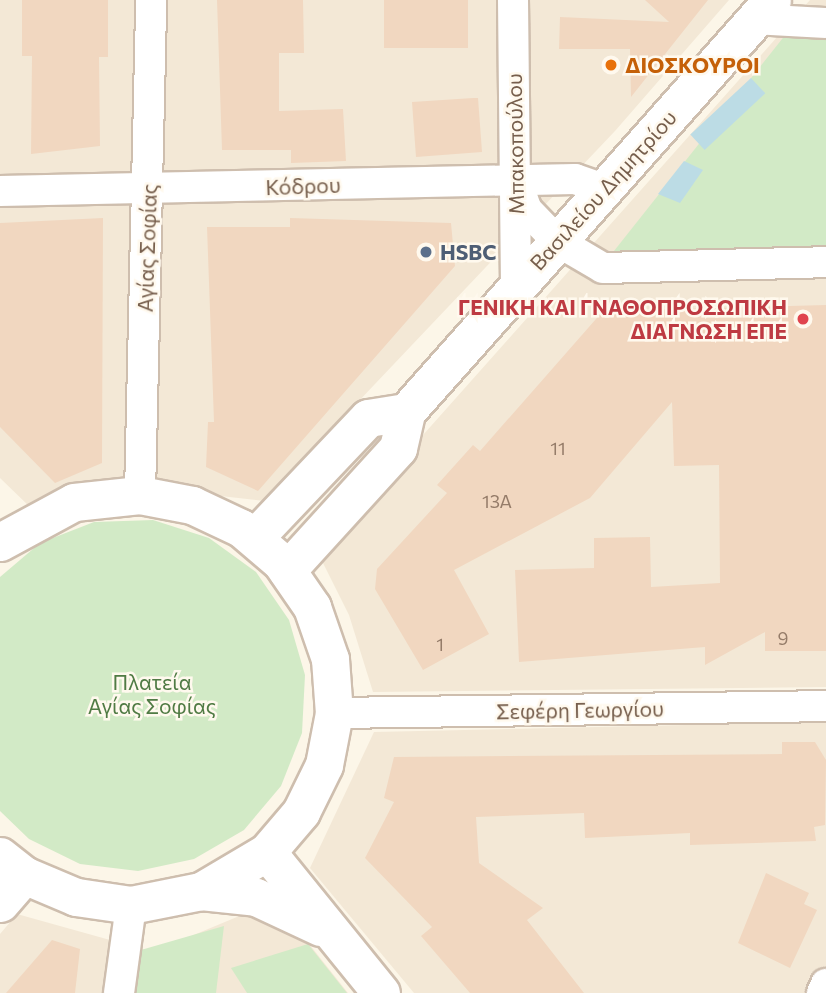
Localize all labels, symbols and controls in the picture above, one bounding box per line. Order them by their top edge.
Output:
place label: ΔΙΟΣΚΟΥΡΟΙ [625,52,760,78]
marker: ΔΙΟΣΚΟΥΡΟΙ [603,57,619,73]
street label: Μπακοπούλου [501,73,529,215]
street label: Βασιλείου Δημητρίου [525,105,681,275]
street label: Κόδρου [265,172,341,200]
street label: Αγίας Σοφίας [132,183,162,313]
place label: HSBC [440,239,497,265]
marker: HSBC [418,244,434,260]
place label: ΓΕΝΙΚΗ ΚΑΙ ΓΝΑΘΟΠΡΟΣΩΠΙΚΗ ΔΙΑΓΝΩΣΗ ΕΠΕ [458,294,787,344]
marker: ΓΕΝΙΚΗ ΚΑΙ ΓΝΑΘΟΠΡΟΣΩΠΙΚΗ ΔΙΑΓΝΩΣΗ ΕΠΕ [793,309,813,329]
house number: 11 [550,437,566,459]
house number: 13A [482,490,512,512]
house number: 9 [778,627,788,649]
house number: 1 [436,633,444,655]
park label: Πλατεία Αγίας Σοφίας [88,669,216,719]
street label: Σεφέρη Γεωργίου [496,696,664,724]

